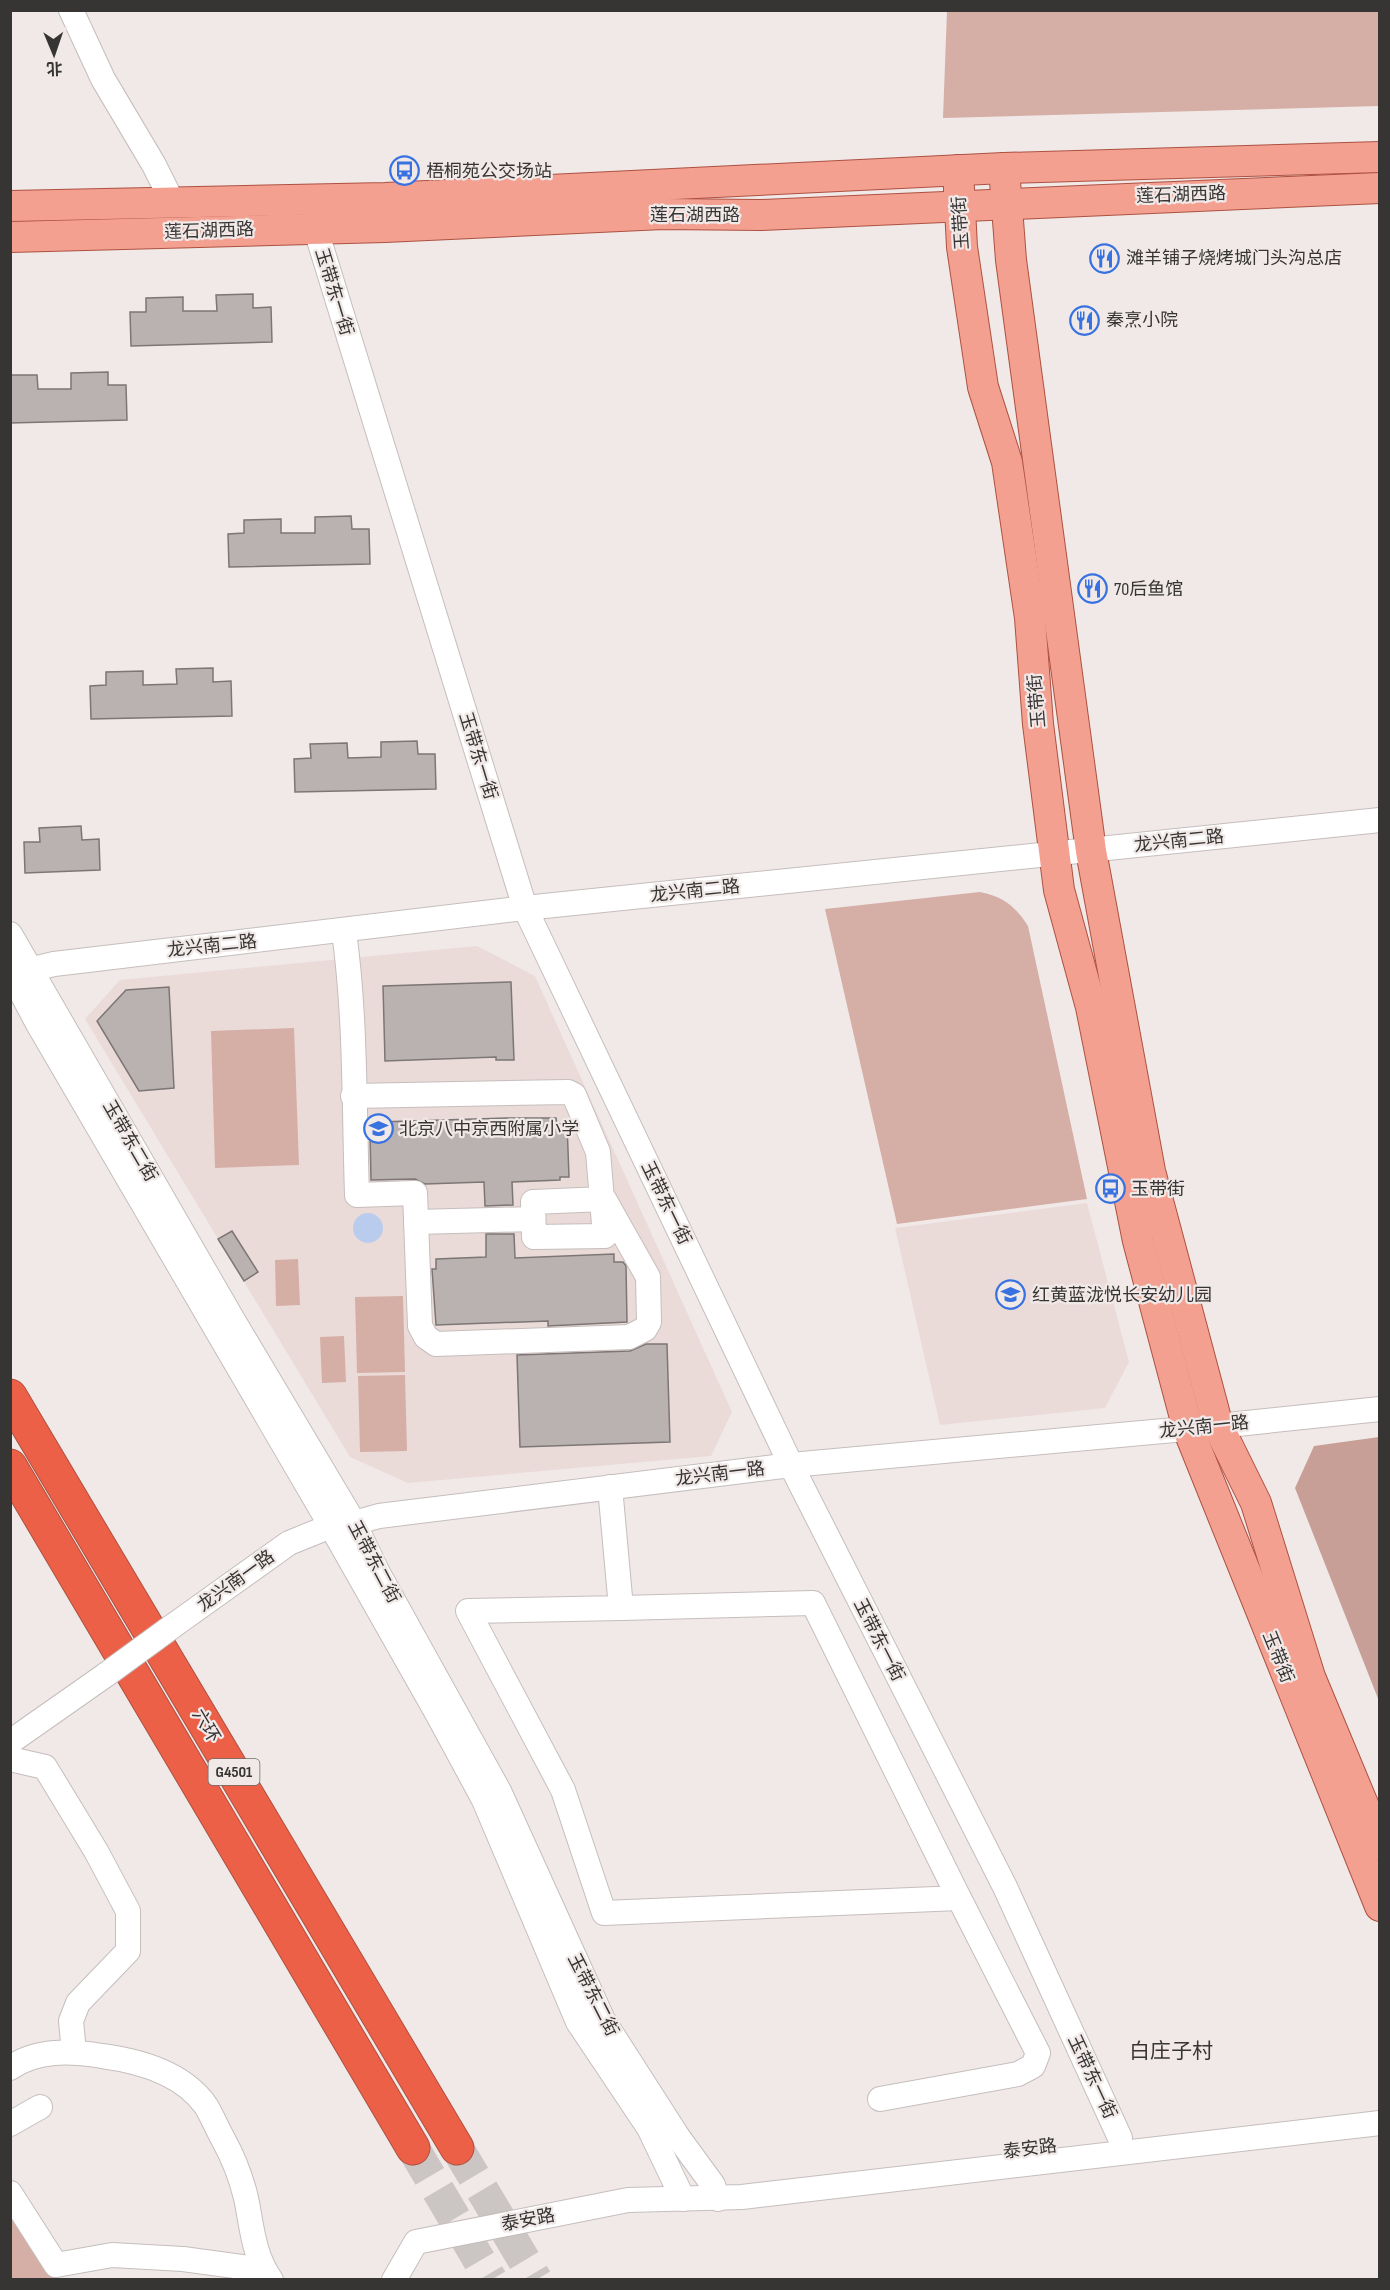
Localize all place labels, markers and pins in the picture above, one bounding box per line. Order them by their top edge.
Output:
bus stop icon: 梧桐苑公交场站 [389,155,421,187]
place label: 梧桐苑公交场站 [426,161,552,182]
restaurant icon: 滩羊铺子烧烤城门头沟总店 [1089,242,1121,274]
place label: 滩羊铺子烧烤城门头沟总店 [1126,248,1342,269]
restaurant icon: 秦烹小院 [1069,304,1101,336]
place label: 秦烹小院 [1106,310,1178,331]
restaurant icon: 70后鱼馆 [1077,573,1109,605]
place label: 70后鱼馆 [1114,579,1183,600]
school or university icon: 北京八中京西附属小学 [362,1113,394,1145]
place label: 北京八中京西附属小学 [399,1119,579,1140]
bus stop icon: 玉带街 [1094,1173,1126,1205]
place label: 玉带街 [1131,1179,1185,1200]
school or university icon: 红黄蓝泷悦长安幼儿园 [995,1279,1027,1311]
place label: 红黄蓝泷悦长安幼儿园 [1032,1285,1212,1306]

